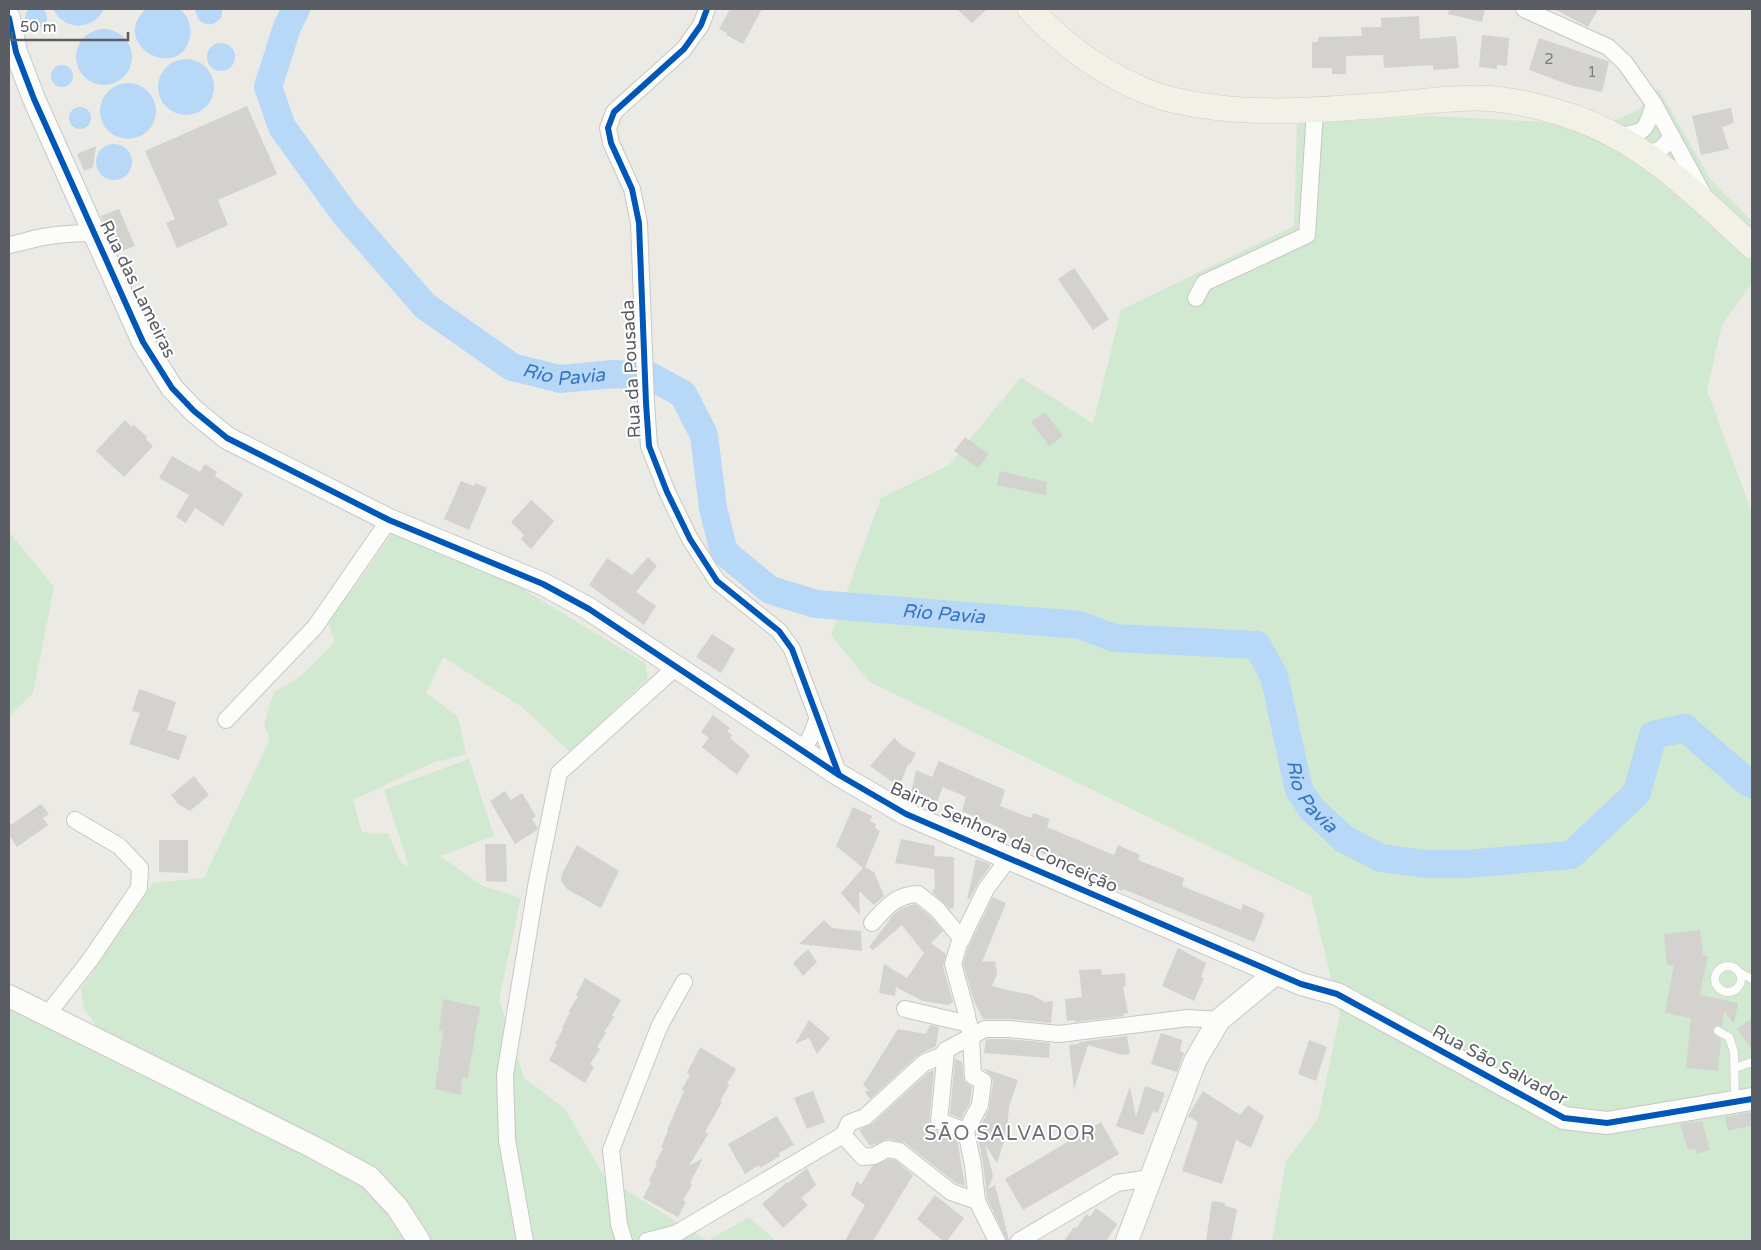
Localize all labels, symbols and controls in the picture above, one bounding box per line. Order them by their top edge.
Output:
scale bar [12,10,129,42]
text: 50 m [20,18,57,36]
house number: 2 [1544,50,1554,68]
house number: 1 [1587,63,1597,81]
street label: Rua das Lameiras [95,216,181,362]
street label: Rua da Pousada [616,299,646,439]
water label: Rio Pavia [520,359,607,390]
water label: Rio Pavia [901,600,987,629]
water label: Rio Pavia [1282,758,1342,838]
street label: Bairro Senhora da Conceição [887,777,1121,897]
street label: Rua São Salvador [1429,1020,1571,1110]
district label: SÃO SALVADOR [924,1121,1096,1146]

